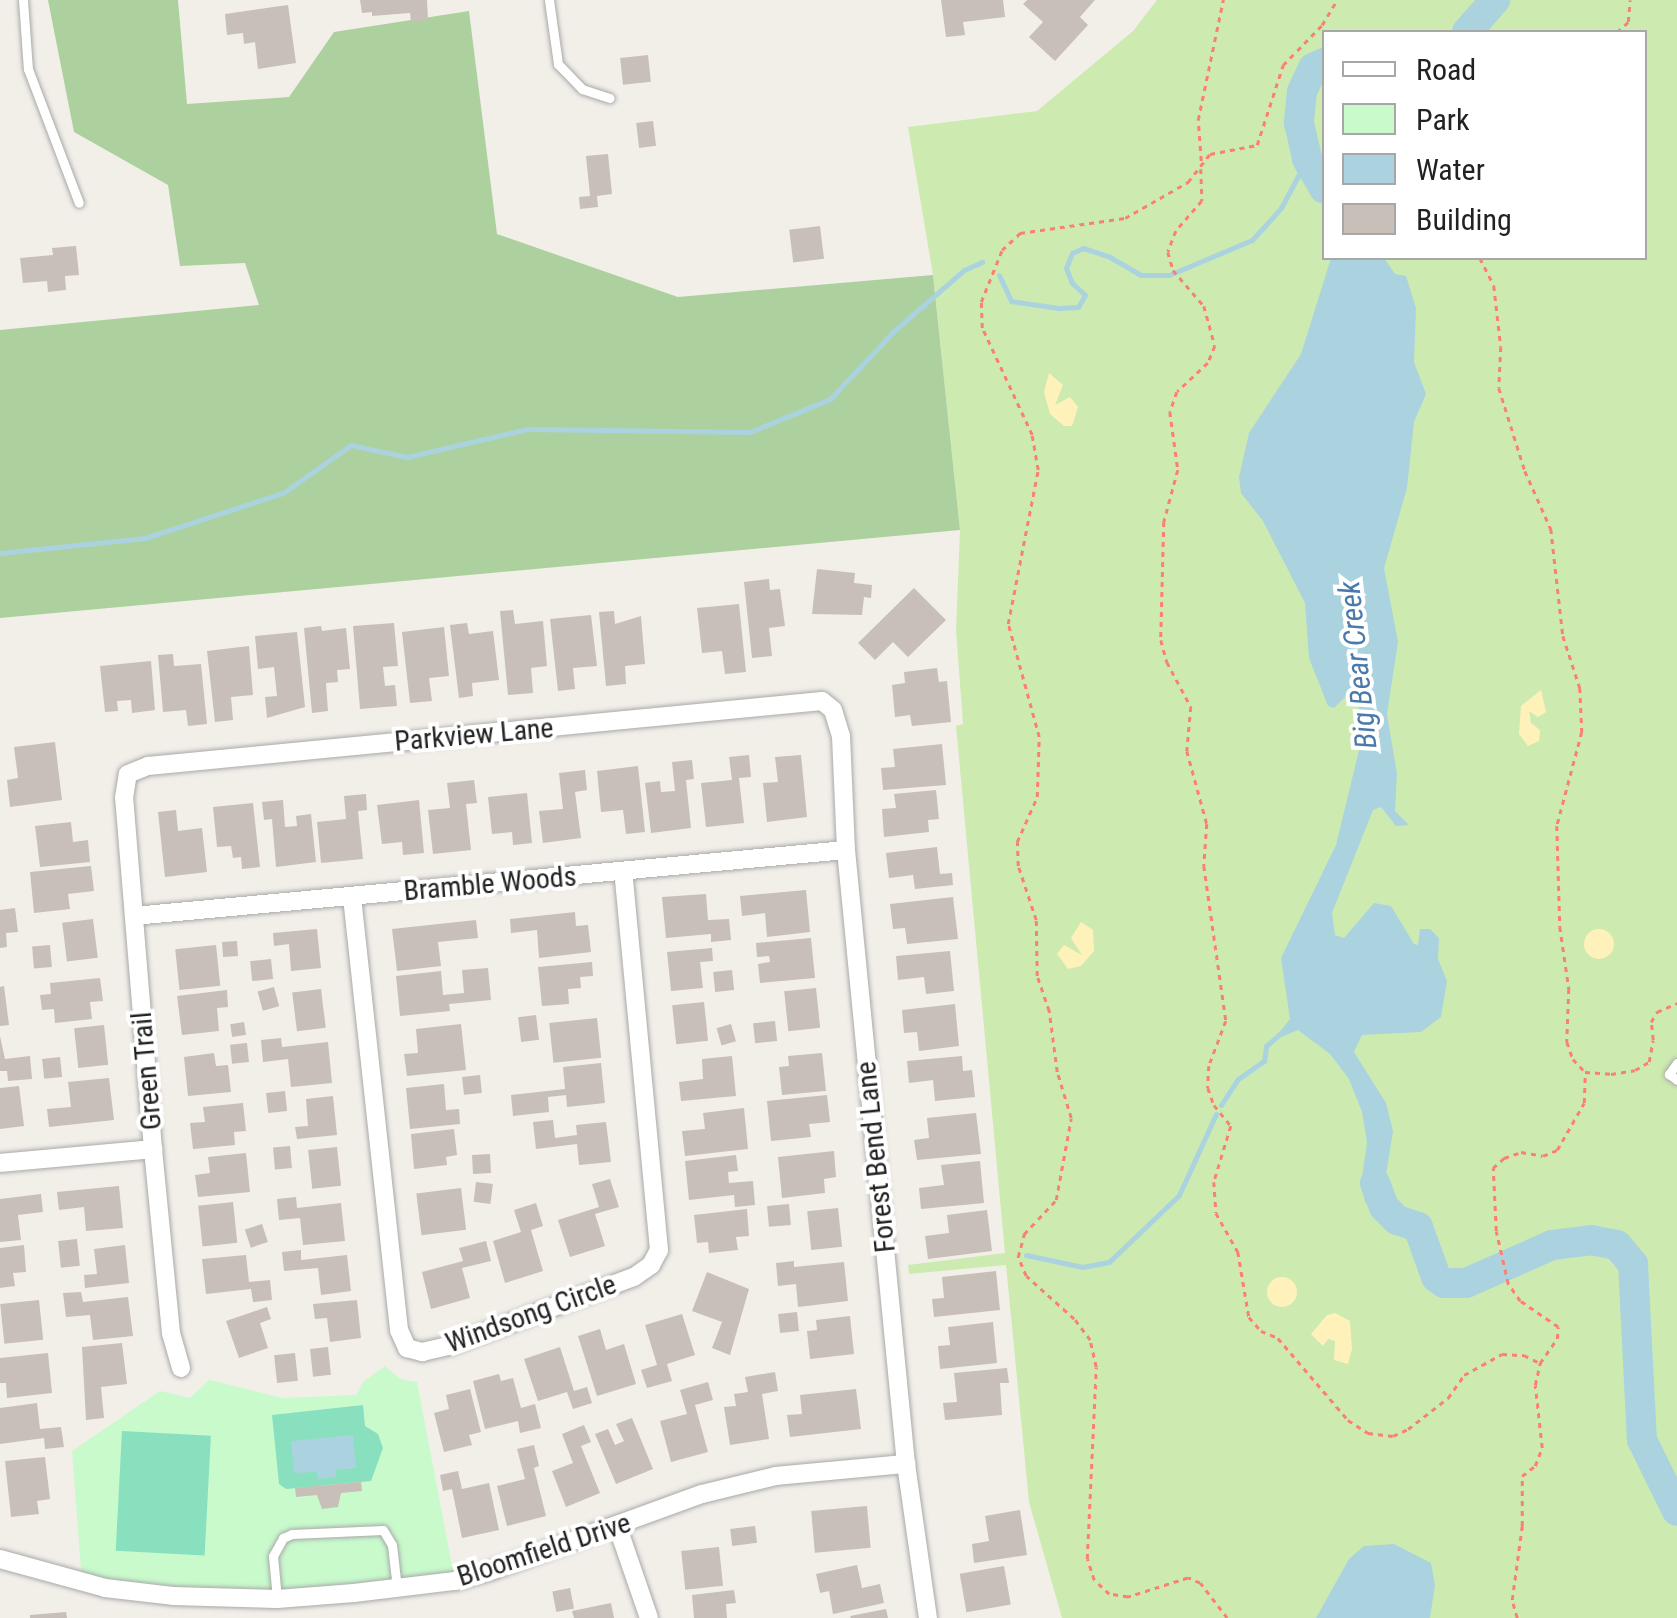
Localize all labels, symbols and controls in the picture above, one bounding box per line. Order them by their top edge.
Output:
legend [1322,30,1647,260]
text: Road [1416,52,1476,87]
text: Park [1416,102,1470,137]
text: Water [1416,152,1485,187]
text: Building [1416,202,1512,237]
water label: Big Bear Creek [1331,579,1385,751]
street label: Parkview Lane [393,711,555,759]
street label: Bramble Woods [402,860,578,908]
street label: Green Trail [125,1010,169,1132]
street label: Forest Bend Lane [849,1060,903,1254]
street label: Windsong Circle [441,1268,621,1360]
street label: Bloomfield Drive [453,1506,635,1594]

